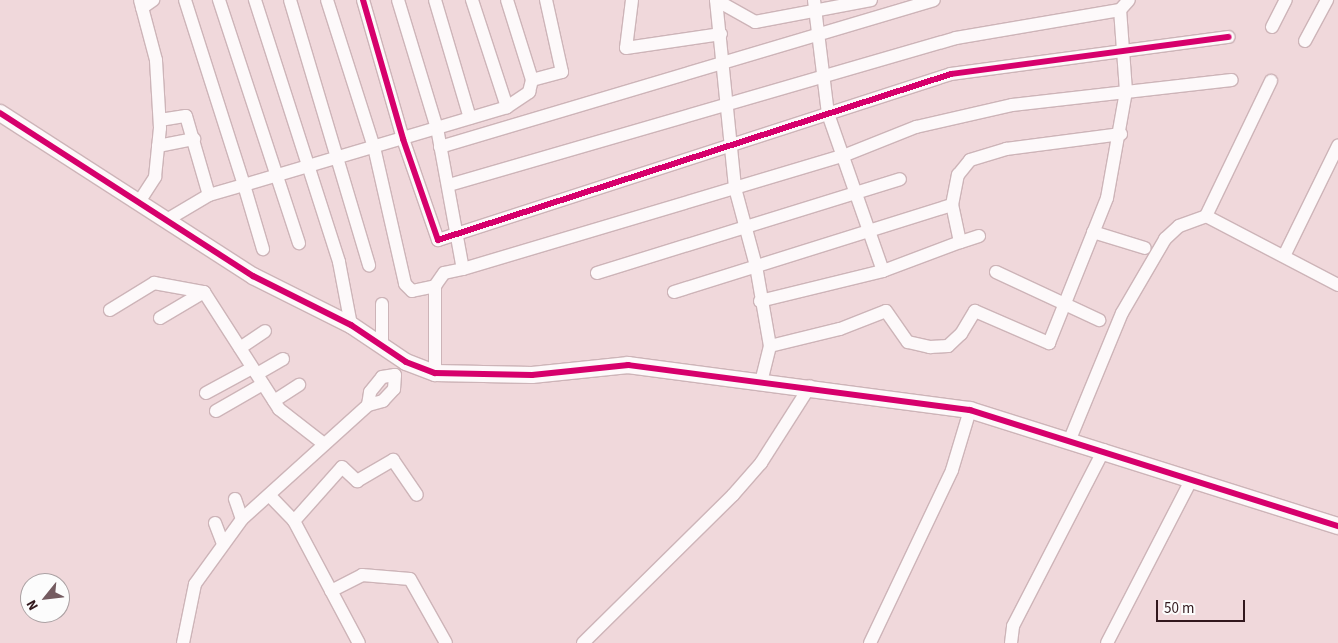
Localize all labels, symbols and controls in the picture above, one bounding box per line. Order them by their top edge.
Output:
north arrow [20,573,70,623]
scale bar [1158,590,1247,622]
text: N [22,596,44,614]
text: 50 m [1164,598,1194,619]

